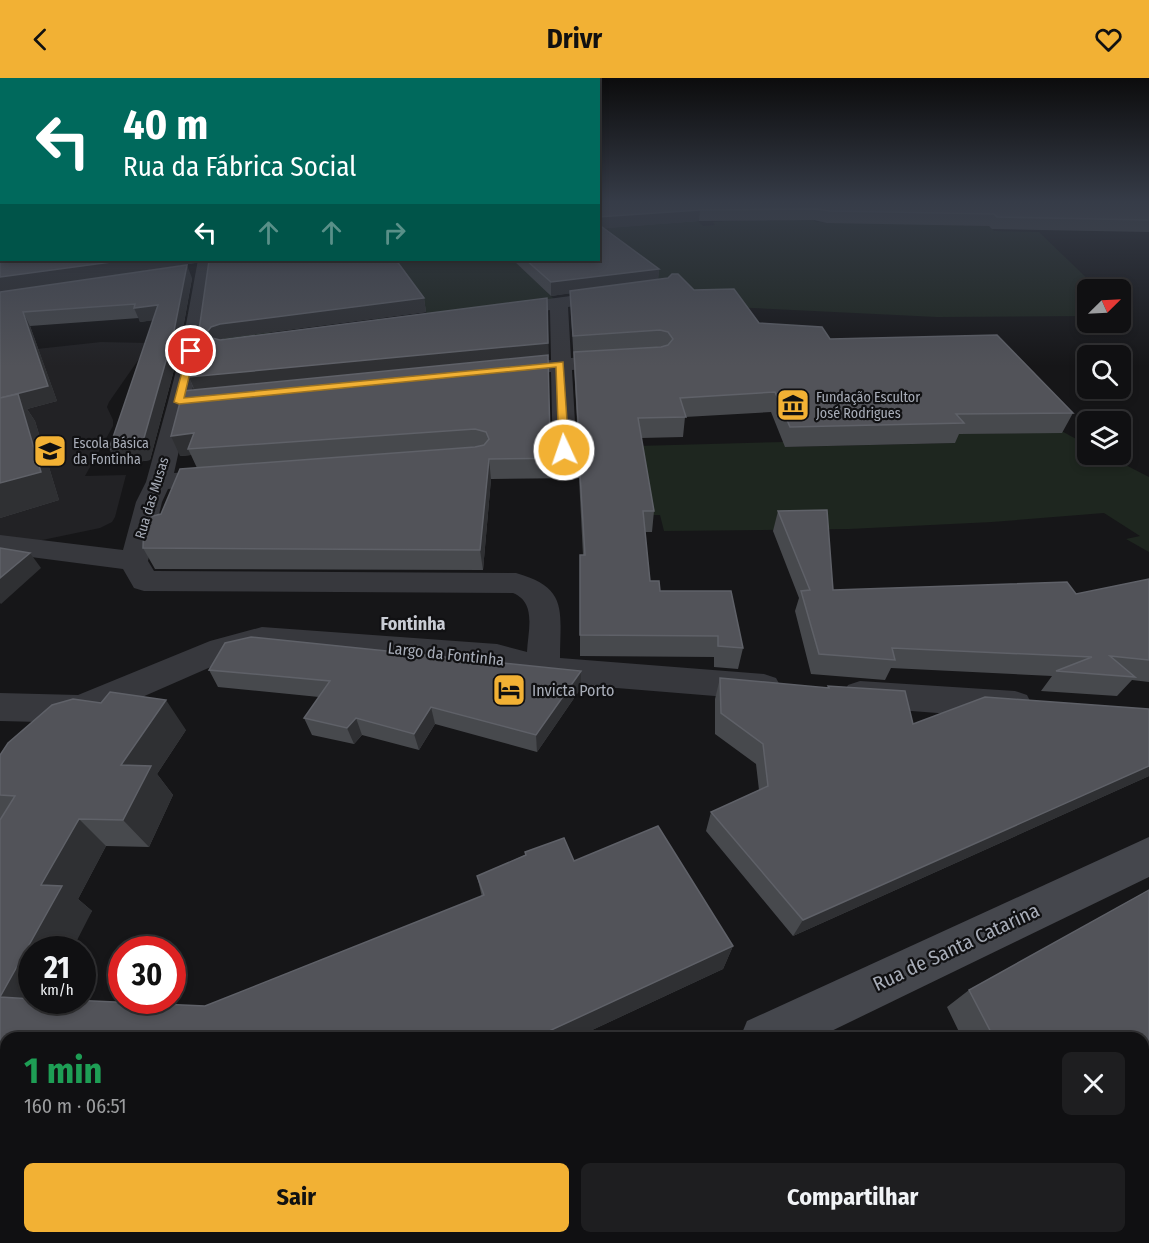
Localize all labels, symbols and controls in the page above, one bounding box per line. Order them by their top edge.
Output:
icon: back [24,23,57,56]
text: Drivr [547,23,602,55]
icon: heart [1092,23,1125,56]
text: 40 m [123,100,208,150]
icon: left [24,102,102,180]
text: Rua da Fábrica Social [123,151,356,183]
icon: left [189,216,222,249]
icon: ahead [252,216,285,249]
icon: ahead [315,216,348,249]
icon: right [378,216,411,249]
north arrow [1077,279,1131,333]
map controls [1077,279,1131,465]
pin [165,325,216,376]
icon: arrive [174,334,207,367]
button: search [1077,345,1131,399]
museum icon: Fundação Escultor José Rodrigues [775,387,811,423]
place label: Fundação Escultor José Rodrigues [816,389,920,422]
button: layers [1077,411,1131,465]
position arrow [532,418,596,482]
school or university icon: Escola Básica da Fontinha [32,433,68,469]
place label: Escola Básica da Fontinha [73,435,149,468]
street label: Rua das Musas [132,455,172,541]
district label: Fontinha [380,613,446,635]
street label: Largo da Fontinha [387,638,505,670]
hotel icon: Invicta Porto [491,672,527,708]
place label: Invicta Porto [532,681,615,700]
street label: Rua de Santa Catarina [869,898,1043,996]
speed limit sign: 30 [108,936,186,1014]
text: 21 [44,950,70,986]
text: km/h [40,981,74,999]
text: 1 min [24,1049,102,1093]
button: close [1062,1052,1125,1115]
text: 160 m · 06:51 [24,1094,127,1118]
button: Sair [24,1163,569,1232]
button: Compartilhar [581,1163,1125,1232]

